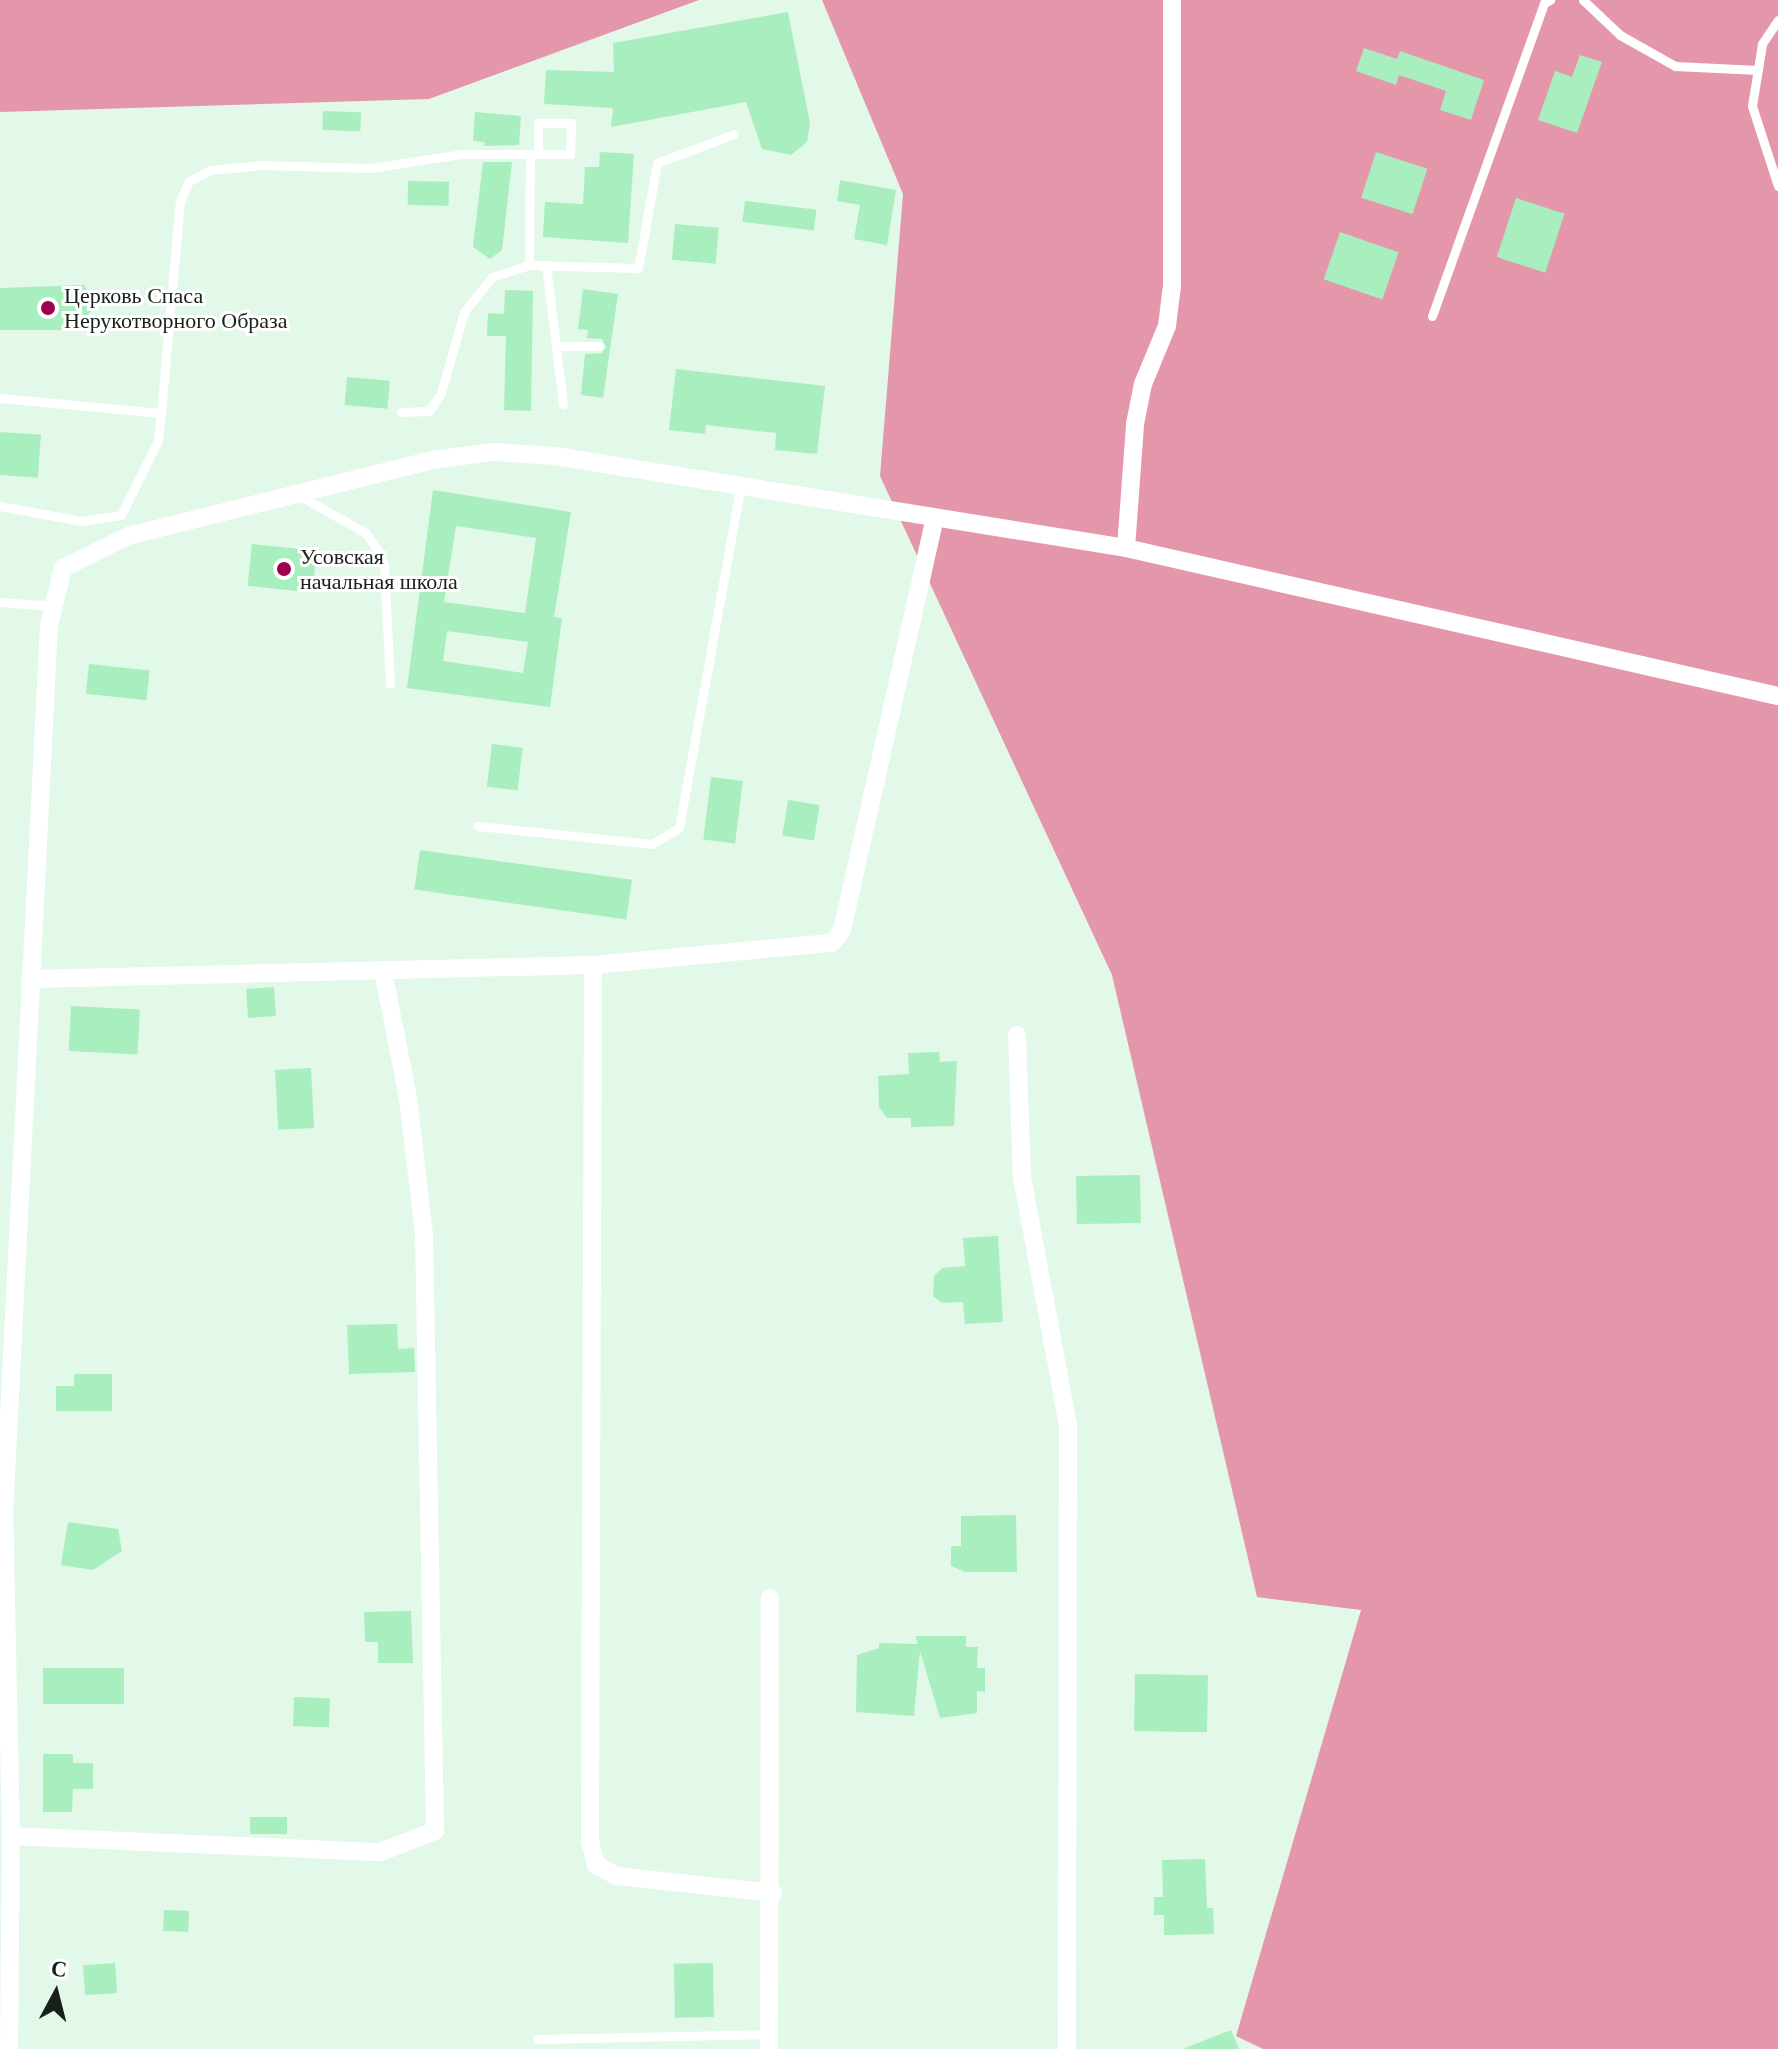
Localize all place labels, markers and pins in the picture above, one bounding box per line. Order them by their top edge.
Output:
place label: Церковь Спаса Нерукотворного Образа [64,282,288,334]
marker: Церковь Спаса Нерукотворного Образа [39,299,57,317]
place label: Усовская начальная школа [300,543,458,594]
marker: Усовская начальная школа [275,560,293,578]

